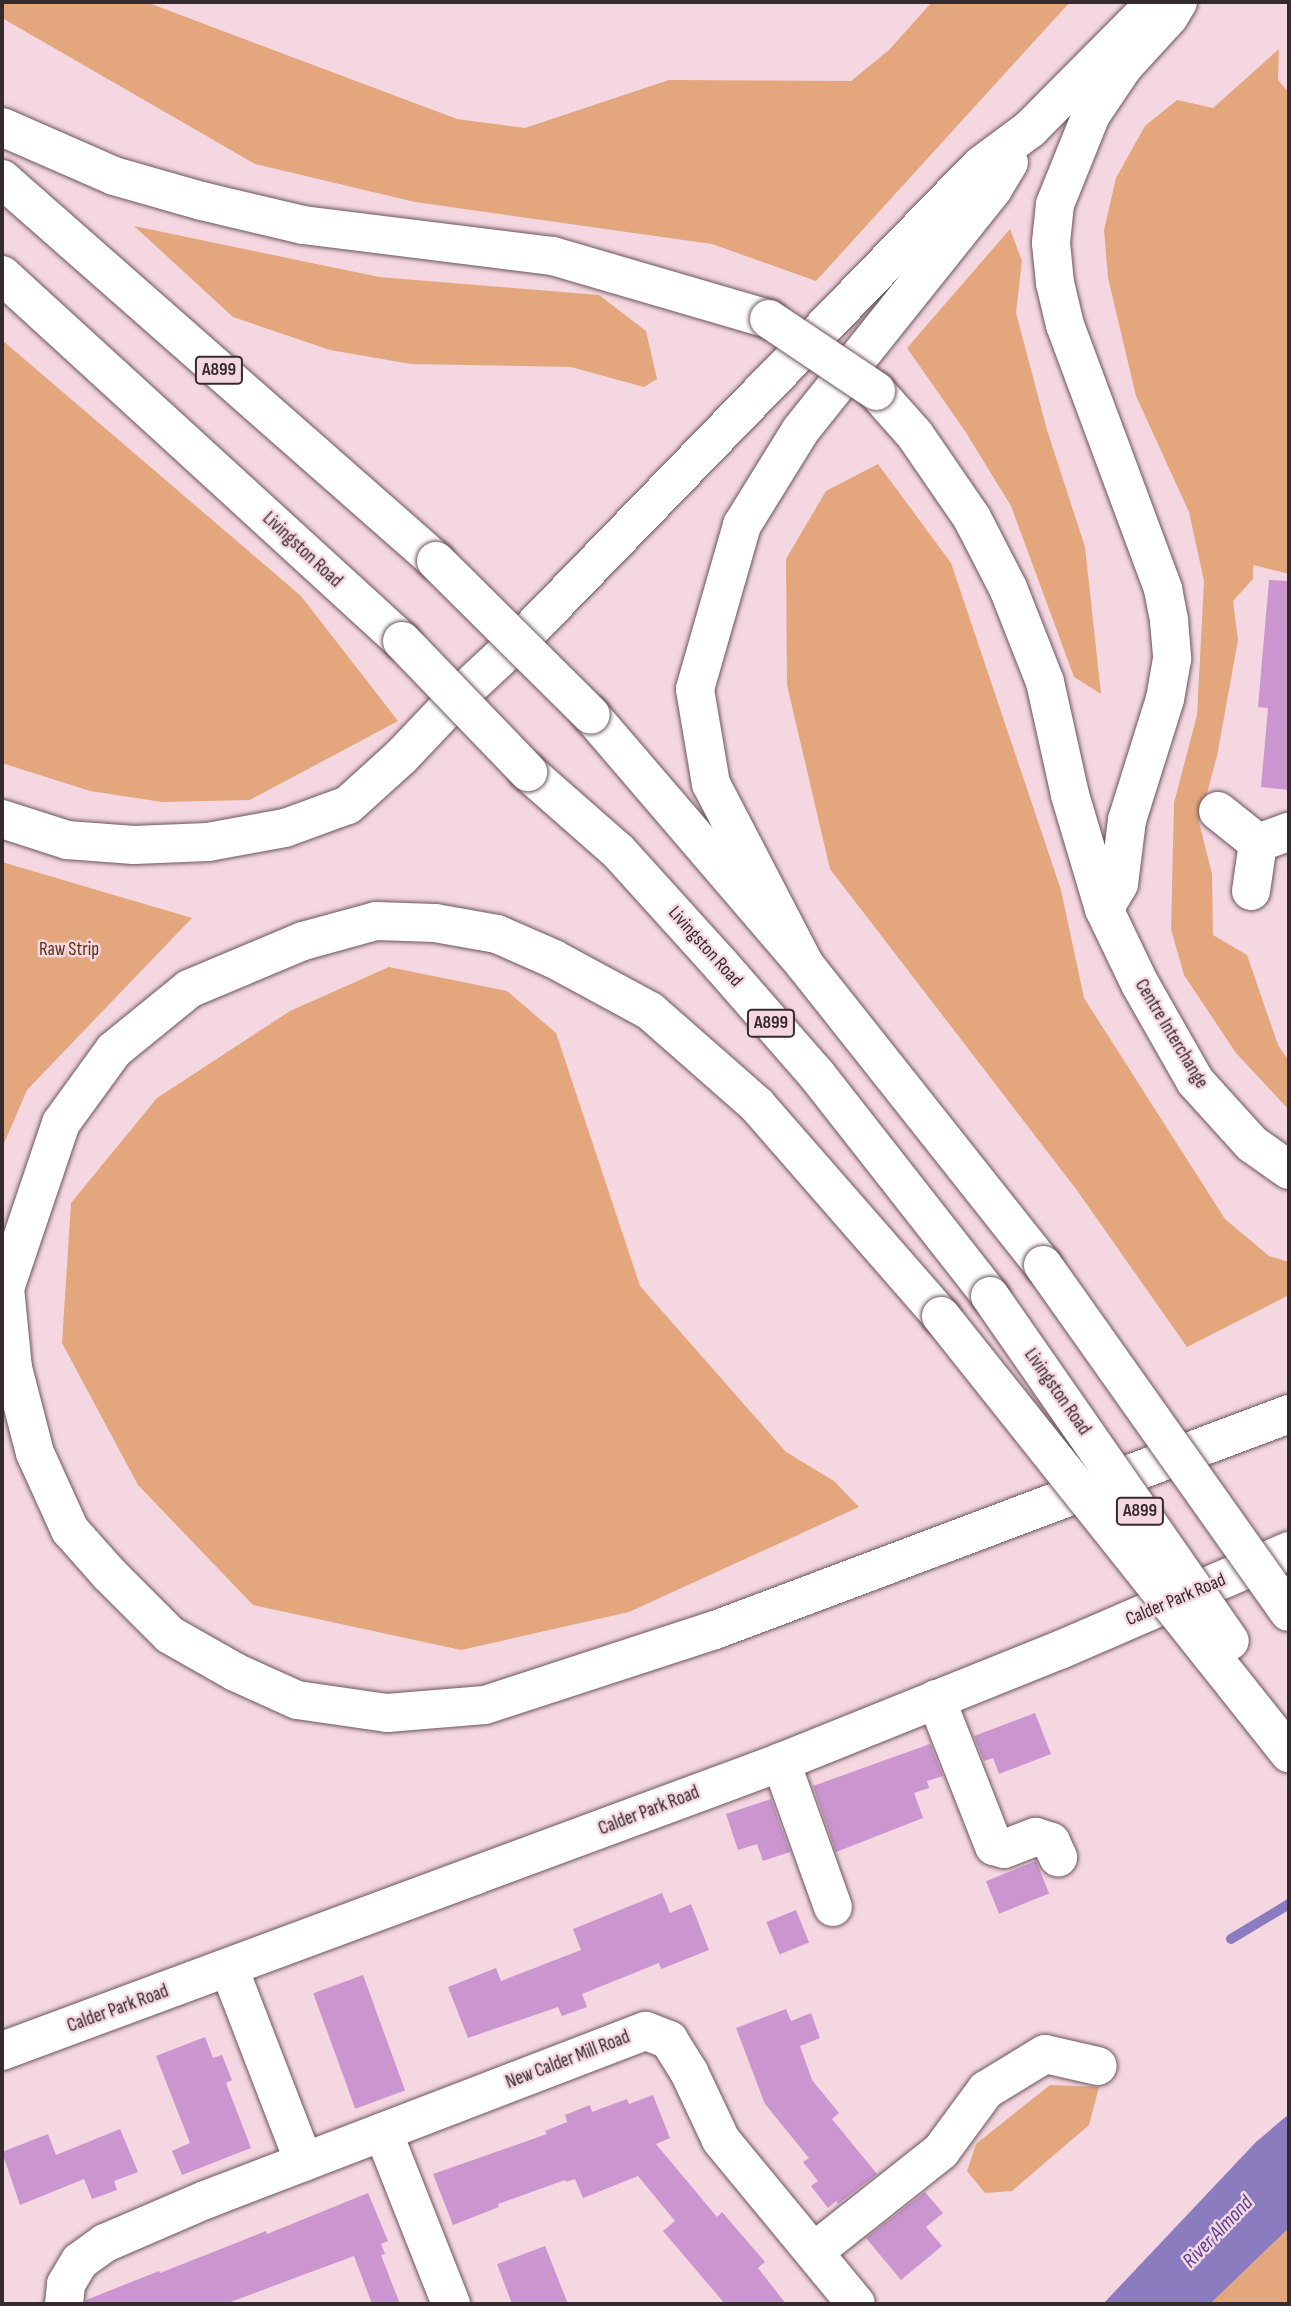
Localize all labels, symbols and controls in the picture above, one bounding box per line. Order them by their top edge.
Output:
road number: A899 [194,356,244,384]
street label: Livingston Road [258,507,346,593]
street label: Livingston Road [663,902,747,992]
park label: Raw Strip [39,939,99,961]
street label: Centre Interchange [1129,975,1213,1093]
road number: A899 [746,1008,796,1038]
street label: Livingston Road [1019,1344,1095,1440]
road number: A899 [1116,1496,1164,1526]
street label: Calder Park Road [1123,1569,1229,1631]
street label: Calder Park Road [595,1781,703,1841]
street label: Calder Park Road [64,1980,172,2038]
street label: New Calder Mill Road [503,2026,633,2094]
water label: River Almond [1178,2191,1258,2273]

